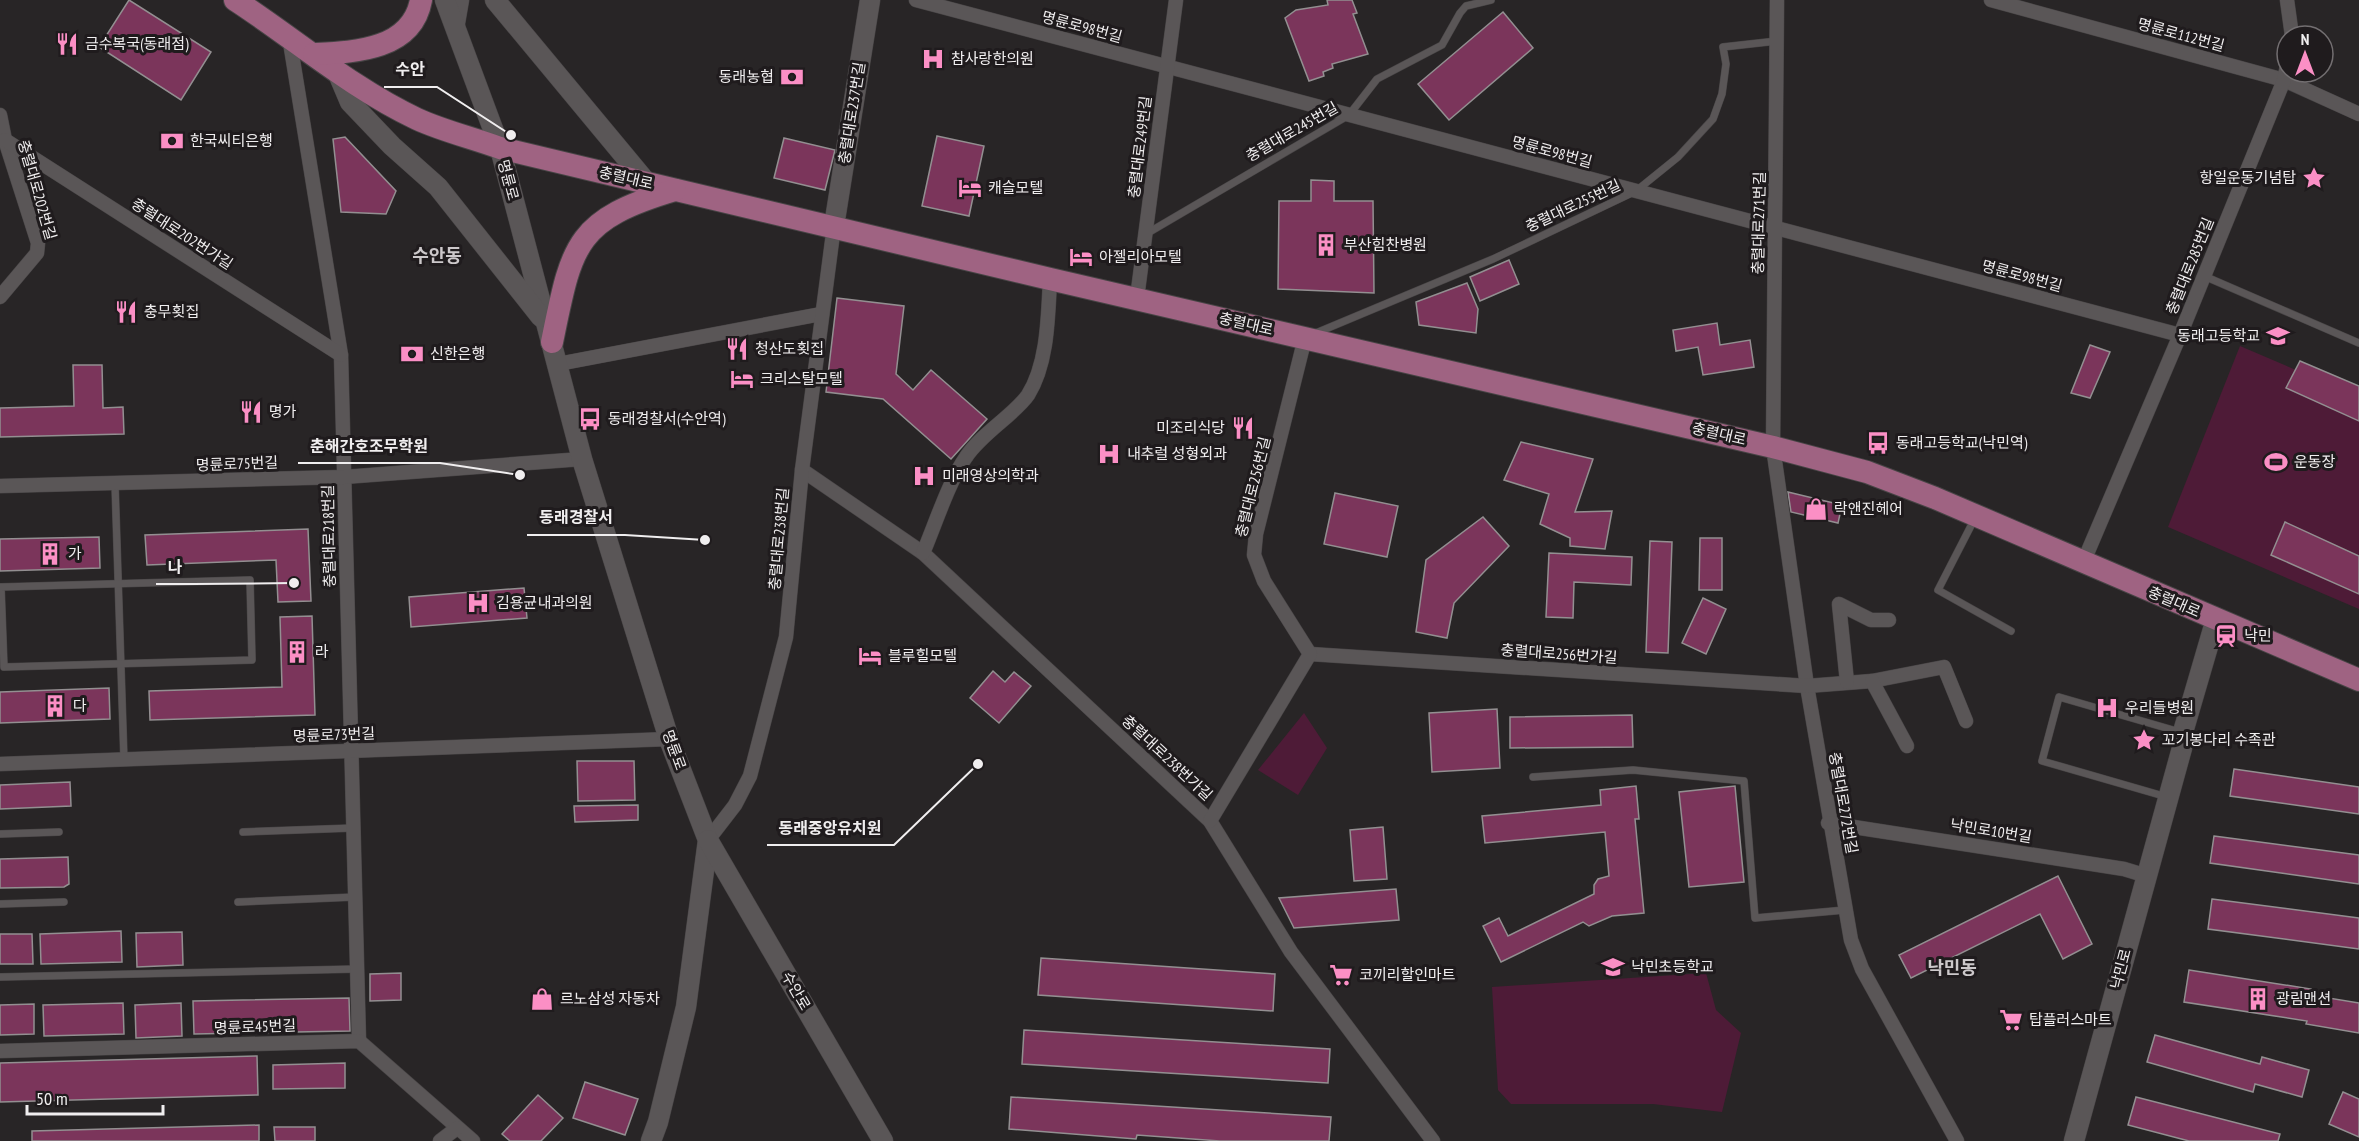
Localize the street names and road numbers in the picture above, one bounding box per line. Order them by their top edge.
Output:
street label: 명륜로98번길 [1040,7,1124,46]
street label: 명륜로112번길 [2136,14,2227,55]
street label: 충렬대로237번길 [834,61,869,165]
street label: 충렬대로249번길 [1124,95,1155,199]
street label: 충렬대로245번길 [1242,98,1341,166]
street label: 명륜로98번길 [1510,132,1594,171]
street label: 충렬대로202번길 [14,138,61,242]
street label: 명륜로 [494,157,523,202]
street label: 충렬대로 [597,162,655,193]
street label: 충렬대로271번길 [1748,171,1769,275]
street label: 충렬대로255번길 [1522,175,1624,236]
street label: 충렬대로202번가길 [128,194,236,273]
street label: 충렬대로285번길 [2161,214,2218,317]
street label: 명륜로98번길 [1980,256,2064,295]
street label: 충렬대로 [1217,308,1275,339]
street label: 충렬대로 [1690,418,1748,449]
street label: 충렬대로256번길 [1231,435,1274,539]
street label: 명륜로75번길 [195,453,279,474]
street label: 충렬대로218번길 [318,484,339,588]
street label: 충렬대로238번길 [765,487,792,591]
street label: 충렬대로 [2145,582,2203,621]
street label: 충렬대로256번가길 [1500,640,1618,667]
street label: 충렬대로238번가길 [1118,711,1217,804]
street label: 명륜로73번길 [292,724,376,745]
street label: 명륜로 [658,727,690,773]
street label: 충렬대로272번길 [1825,751,1862,855]
street label: 낙민로10번길 [1949,815,2033,846]
street label: 낙민로 [2106,946,2135,991]
street label: 수안로 [778,968,815,1013]
street label: 명륜로45번길 [213,1016,297,1037]

